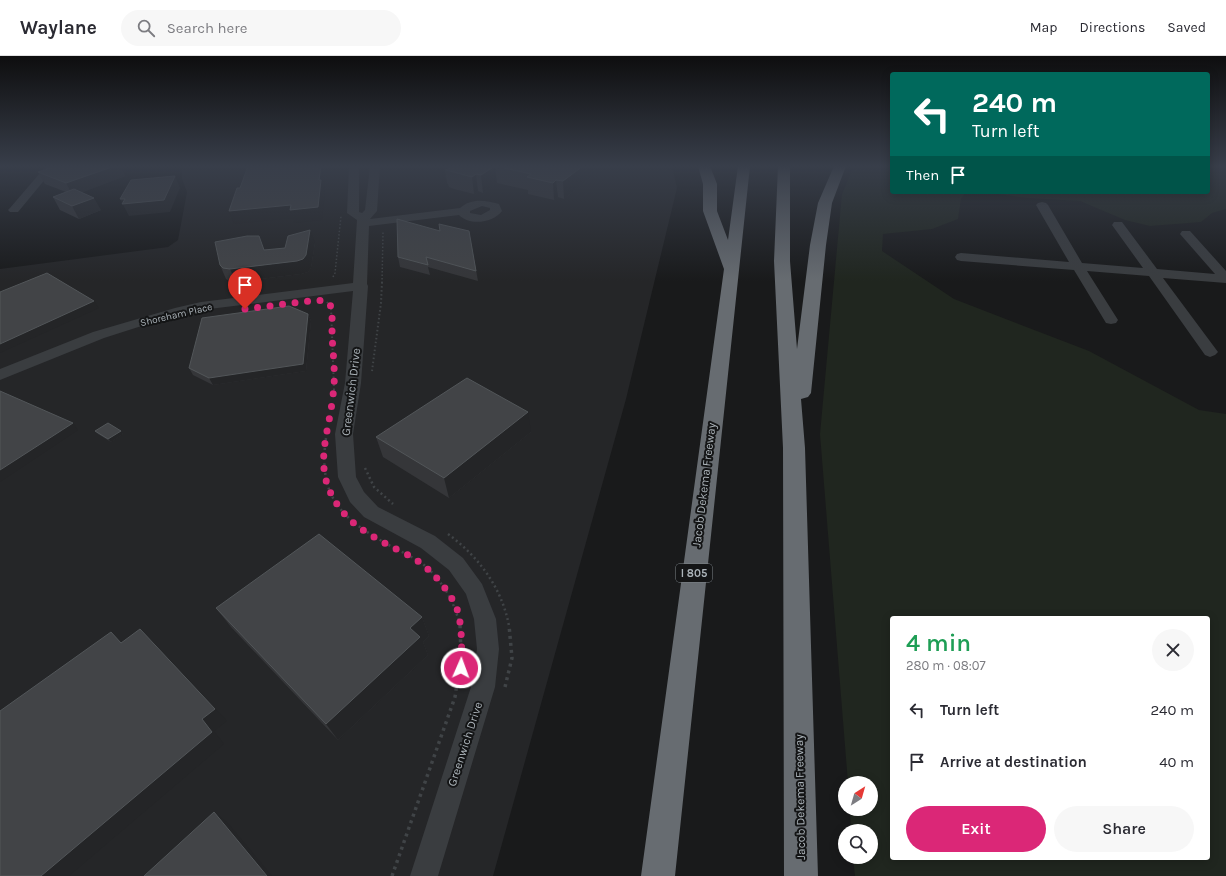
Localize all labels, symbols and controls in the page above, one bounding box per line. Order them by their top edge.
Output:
search box [121,10,401,46]
text: Waylane [20,17,97,39]
icon: search [135,17,157,39]
text: Search here [167,19,247,37]
text: Map [1030,19,1058,36]
text: Directions [1080,19,1145,36]
text: Saved [1167,19,1206,36]
text: 240 m [972,86,1057,119]
icon: left [906,88,958,140]
text: Turn left [972,120,1040,142]
icon: arrive [947,164,969,186]
text: Then [906,166,939,184]
pin [228,268,262,309]
icon: arrive [234,274,256,296]
street label: Shoreham Place [139,301,213,329]
street label: Greenwich Drive [339,347,363,437]
street label: Jacob Dekema Freeway [689,421,719,548]
road number: I 805 [676,564,712,582]
text: 4 min [906,629,971,657]
button: close [1152,629,1194,671]
position arrow [440,647,482,689]
text: 280 m · 08:07 [906,658,986,673]
icon: left [906,699,928,721]
street label: Greenwich Drive [445,700,485,788]
text: Turn left [940,701,999,719]
text: 240 m [1150,701,1194,719]
street label: Jacob Dekema Freeway [792,734,808,860]
icon: arrive [906,751,928,773]
text: Arrive at destination [940,753,1087,771]
text: 40 m [1159,753,1194,771]
north arrow [838,776,878,816]
map controls [838,776,878,864]
button: Exit [906,806,1046,852]
button: Share [1054,806,1194,852]
button: search [838,824,878,864]

